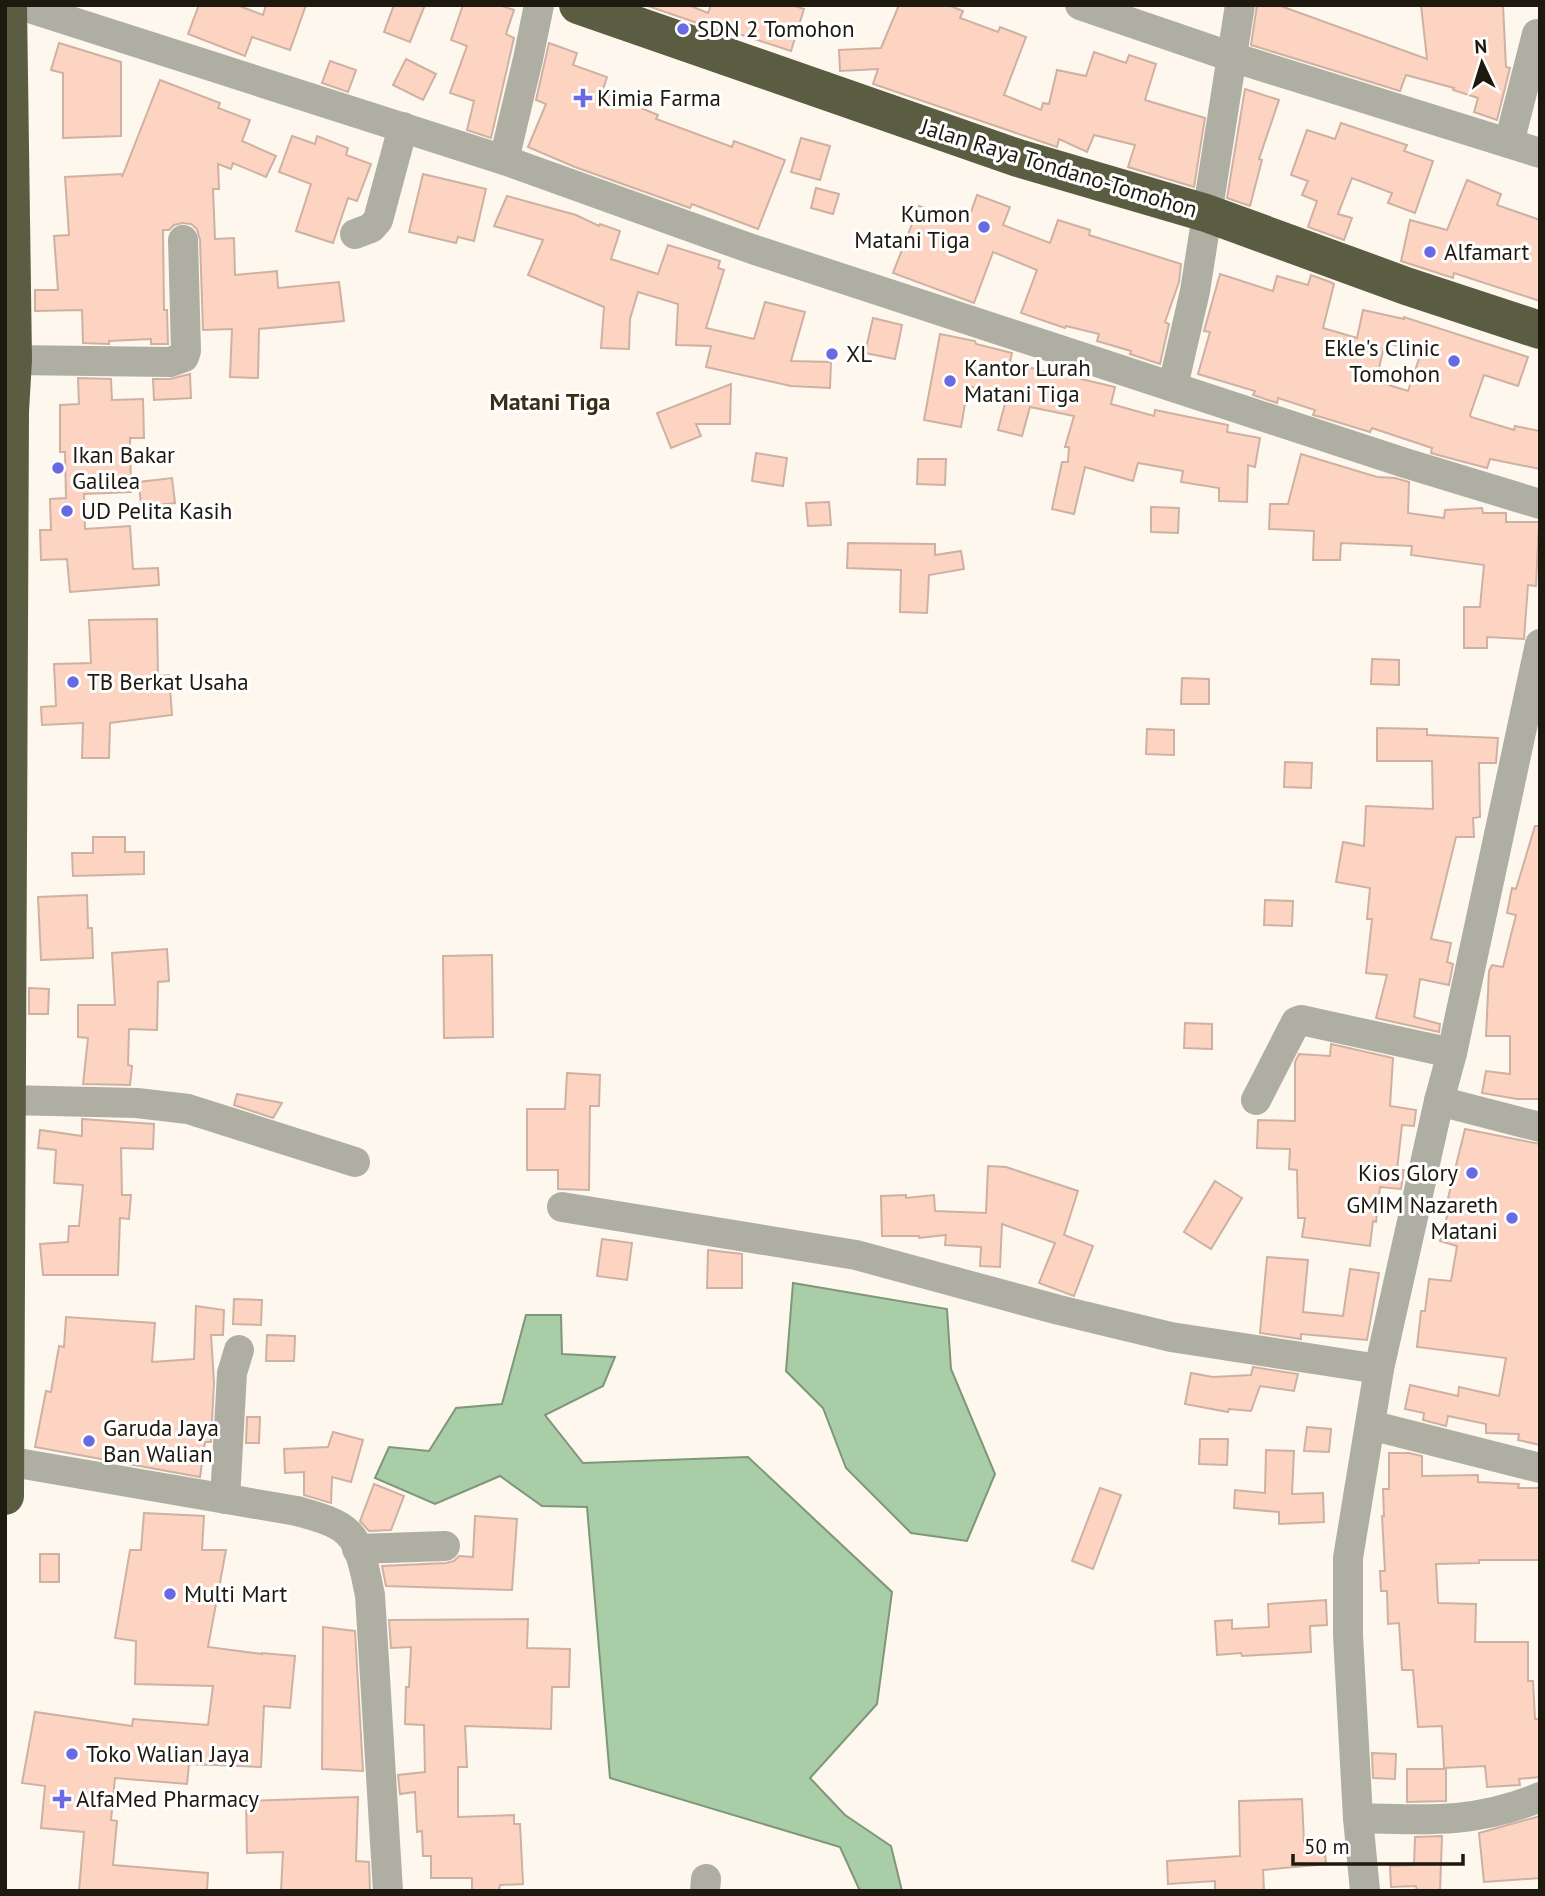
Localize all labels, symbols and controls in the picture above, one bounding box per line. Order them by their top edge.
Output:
place label: SDN 2 Tomohon [697,14,854,43]
marker: SDN 2 Tomohon [675,21,691,37]
north arrow [1447,28,1517,98]
text: N [1474,34,1488,58]
place label: Kimia Farma [597,83,721,112]
marker: Kimia Farma [575,90,591,106]
street label: Jalan Raya Tondano-Tomohon [916,111,1201,223]
place label: Kumon Matani Tiga [854,199,970,254]
marker: Kumon Matani Tiga [976,219,992,235]
place label: Alfamart [1444,237,1530,266]
marker: Alfamart [1422,244,1438,260]
place label: Ekle's Clinic Tomohon [1324,333,1440,388]
place label: XL [846,339,872,368]
marker: XL [824,346,840,362]
place label: Kantor Lurah Matani Tiga [964,353,1091,408]
marker: Ekle's Clinic Tomohon [1446,353,1462,369]
marker: Kantor Lurah Matani Tiga [942,373,958,389]
district label: Matani Tiga [490,386,610,417]
place label: Ikan Bakar Galilea [72,440,175,495]
marker: Ikan Bakar Galilea [50,460,66,476]
place label: UD Pelita Kasih [81,496,232,525]
marker: UD Pelita Kasih [59,503,75,519]
place label: TB Berkat Usaha [87,667,249,696]
marker: TB Berkat Usaha [65,674,81,690]
place label: Kios Glory [1358,1158,1458,1187]
marker: Kios Glory [1464,1165,1480,1181]
place label: GMIM Nazareth Matani [1346,1190,1498,1245]
marker: GMIM Nazareth Matani [1504,1210,1520,1226]
place label: Garuda Jaya Ban Walian [103,1413,219,1468]
marker: Garuda Jaya Ban Walian [81,1433,97,1449]
place label: Multi Mart [184,1579,288,1608]
marker: Multi Mart [162,1586,178,1602]
place label: Toko Walian Jaya [86,1739,250,1768]
marker: Toko Walian Jaya [64,1746,80,1762]
place label: AlfaMed Pharmacy [76,1784,259,1813]
marker: AlfaMed Pharmacy [54,1791,70,1807]
scale bar [1293,1822,1463,1866]
text: 50 m [1304,1833,1350,1860]

